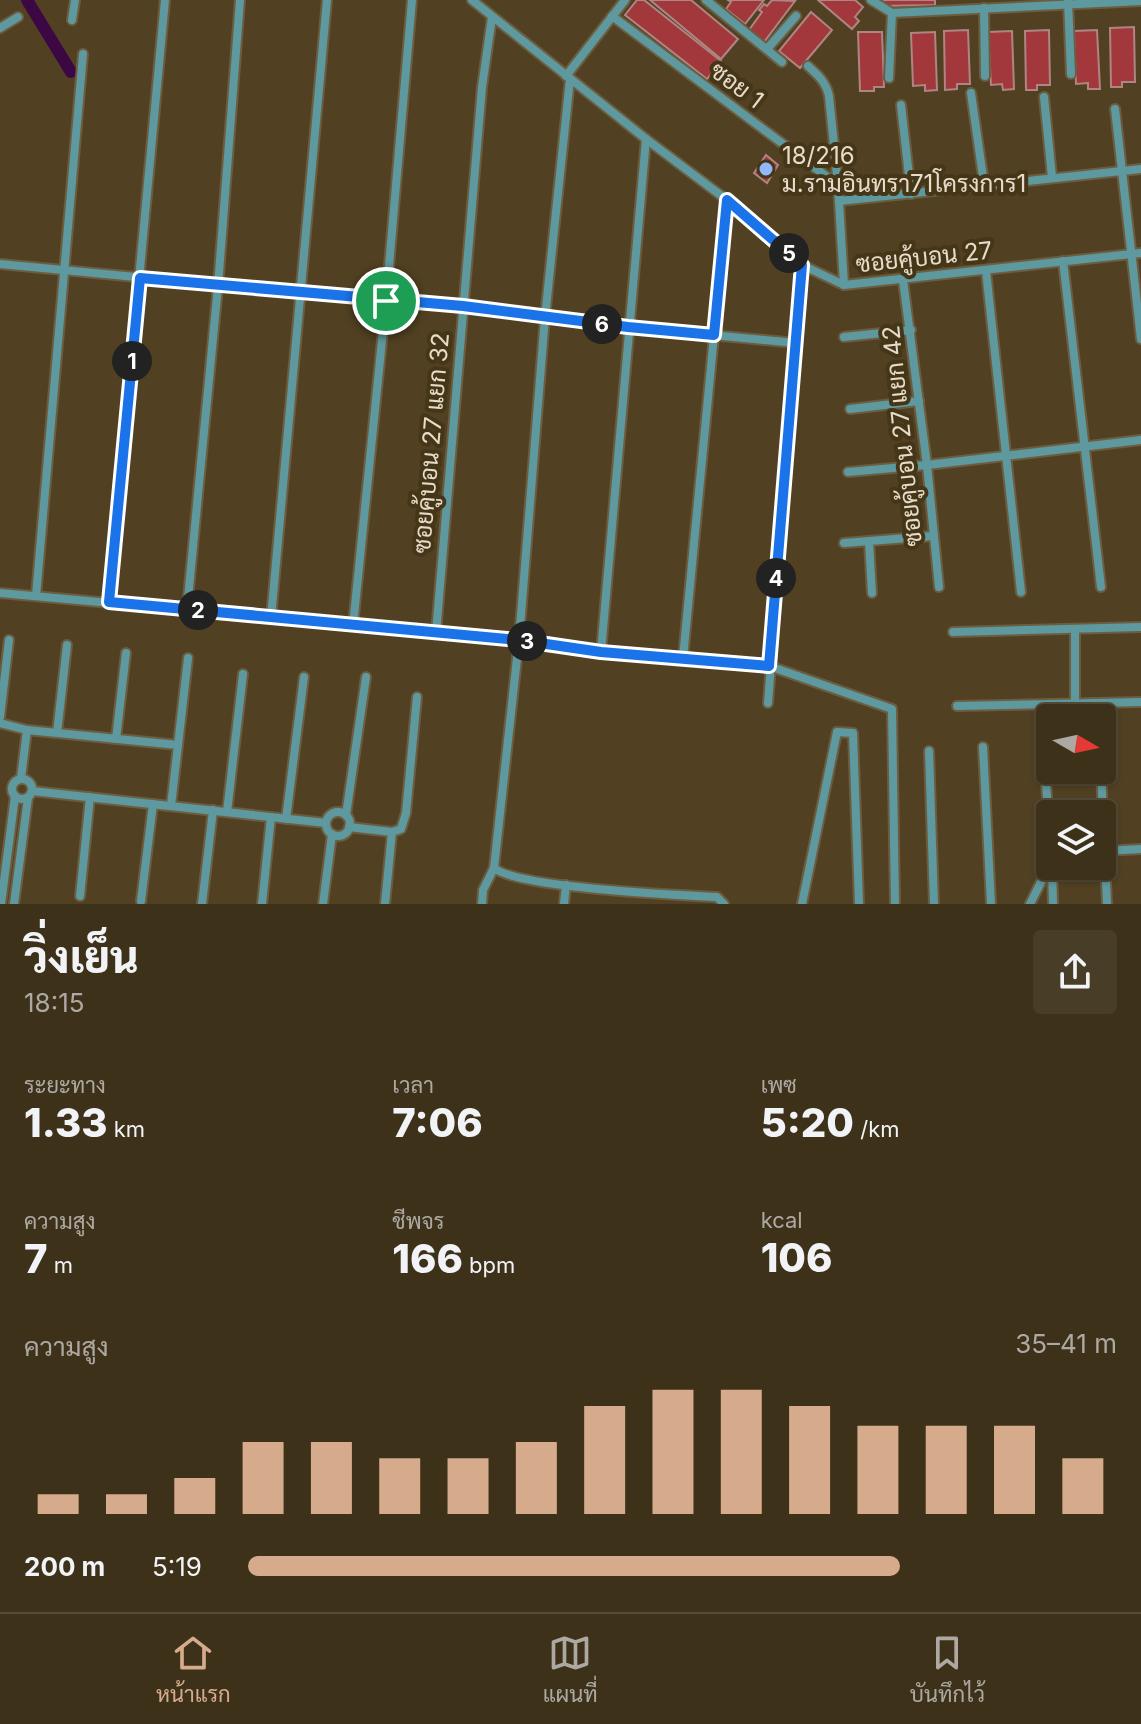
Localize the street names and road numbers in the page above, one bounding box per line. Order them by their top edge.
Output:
street label: ซอย 1 [705,56,769,114]
street label: ซอยคู้บอน 27 [854,235,994,282]
street label: ซอยคู้บอน 27 แยก 42 [876,324,931,548]
street label: ซอยคู้บอน 27 แยก 32 [407,332,458,555]

